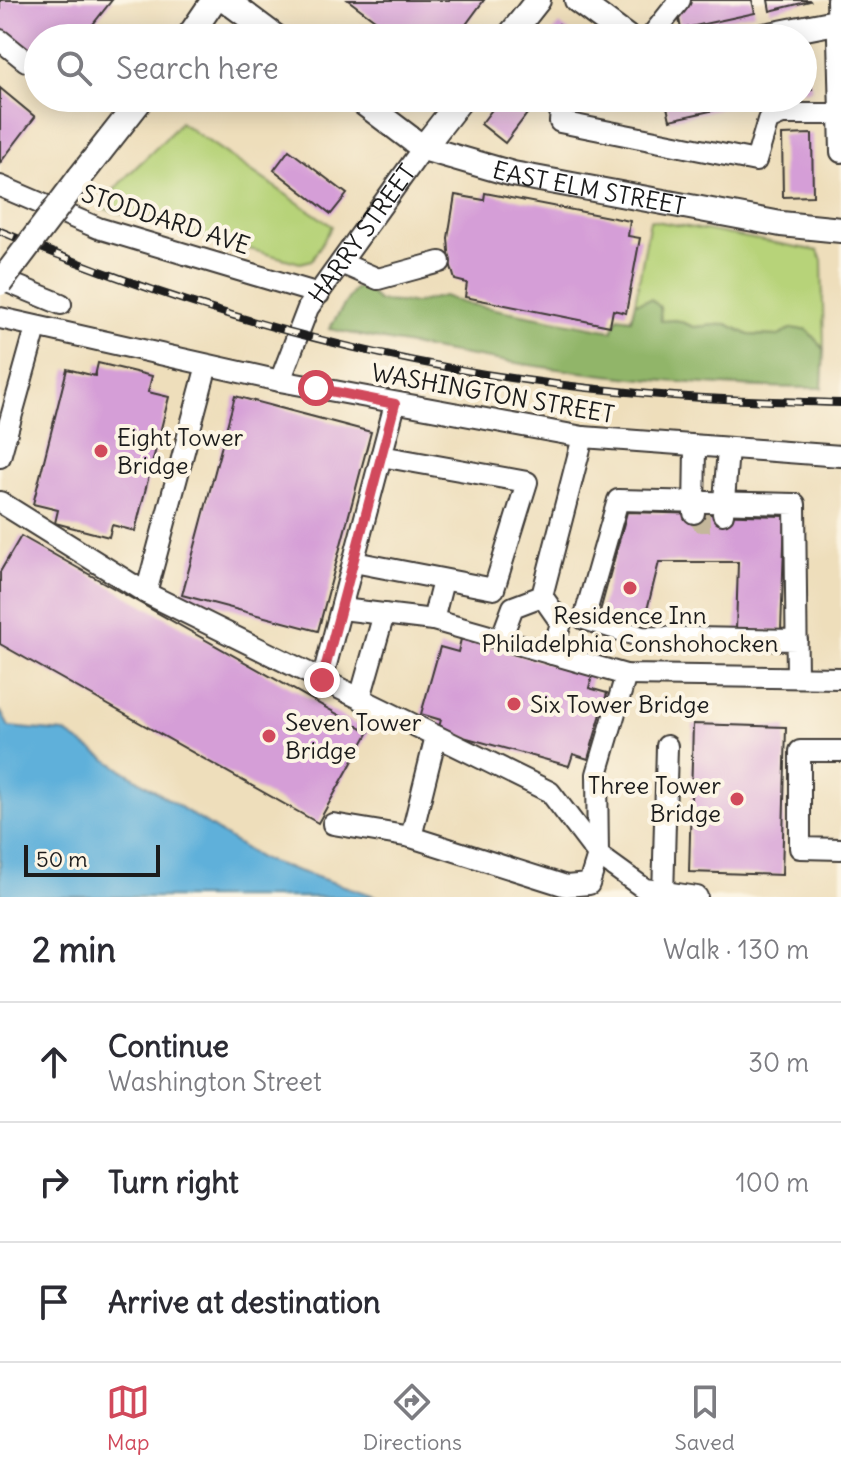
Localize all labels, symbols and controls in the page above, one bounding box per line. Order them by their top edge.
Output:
search box [24,24,817,112]
icon: search [52,46,96,90]
text: Search here [116,49,279,87]
street label: EAST ELM STREET [489,154,688,221]
street label: HARRY STREET [302,158,422,309]
street label: STODDARD AVE [78,178,254,260]
street label: WASHINGTON STREET [369,357,617,429]
route start [298,370,334,406]
place label: Eight Tower Bridge [117,422,244,480]
marker: Eight Tower Bridge [92,442,110,460]
marker: Residence Inn Philadelphia Conshohocken [621,579,639,597]
place label: Residence Inn Philadelphia Conshohocken [482,600,779,658]
route end [304,662,340,698]
place label: Six Tower Bridge [530,689,709,719]
marker: Six Tower Bridge [505,695,523,713]
place label: Seven Tower Bridge [285,707,422,765]
marker: Seven Tower Bridge [260,727,278,745]
place label: Three Tower Bridge [588,770,721,828]
marker: Three Tower Bridge [728,790,746,808]
scale bar [24,841,160,877]
text: 50 m [36,845,88,873]
text: 2 min [32,928,116,971]
text: Walk · 130 m [663,933,809,966]
text: Continue [108,1027,229,1065]
icon: ahead [32,1040,76,1084]
text: 30 m [748,1046,809,1079]
text: Washington Street [108,1065,322,1098]
icon: right [32,1160,76,1204]
text: Turn right [108,1163,239,1201]
text: 100 m [735,1166,809,1199]
icon: arrive [32,1280,76,1324]
text: Arrive at destination [108,1283,380,1321]
tab: Map [106,1380,150,1456]
tab: Directions [363,1380,462,1456]
tab: Saved [674,1380,735,1456]

